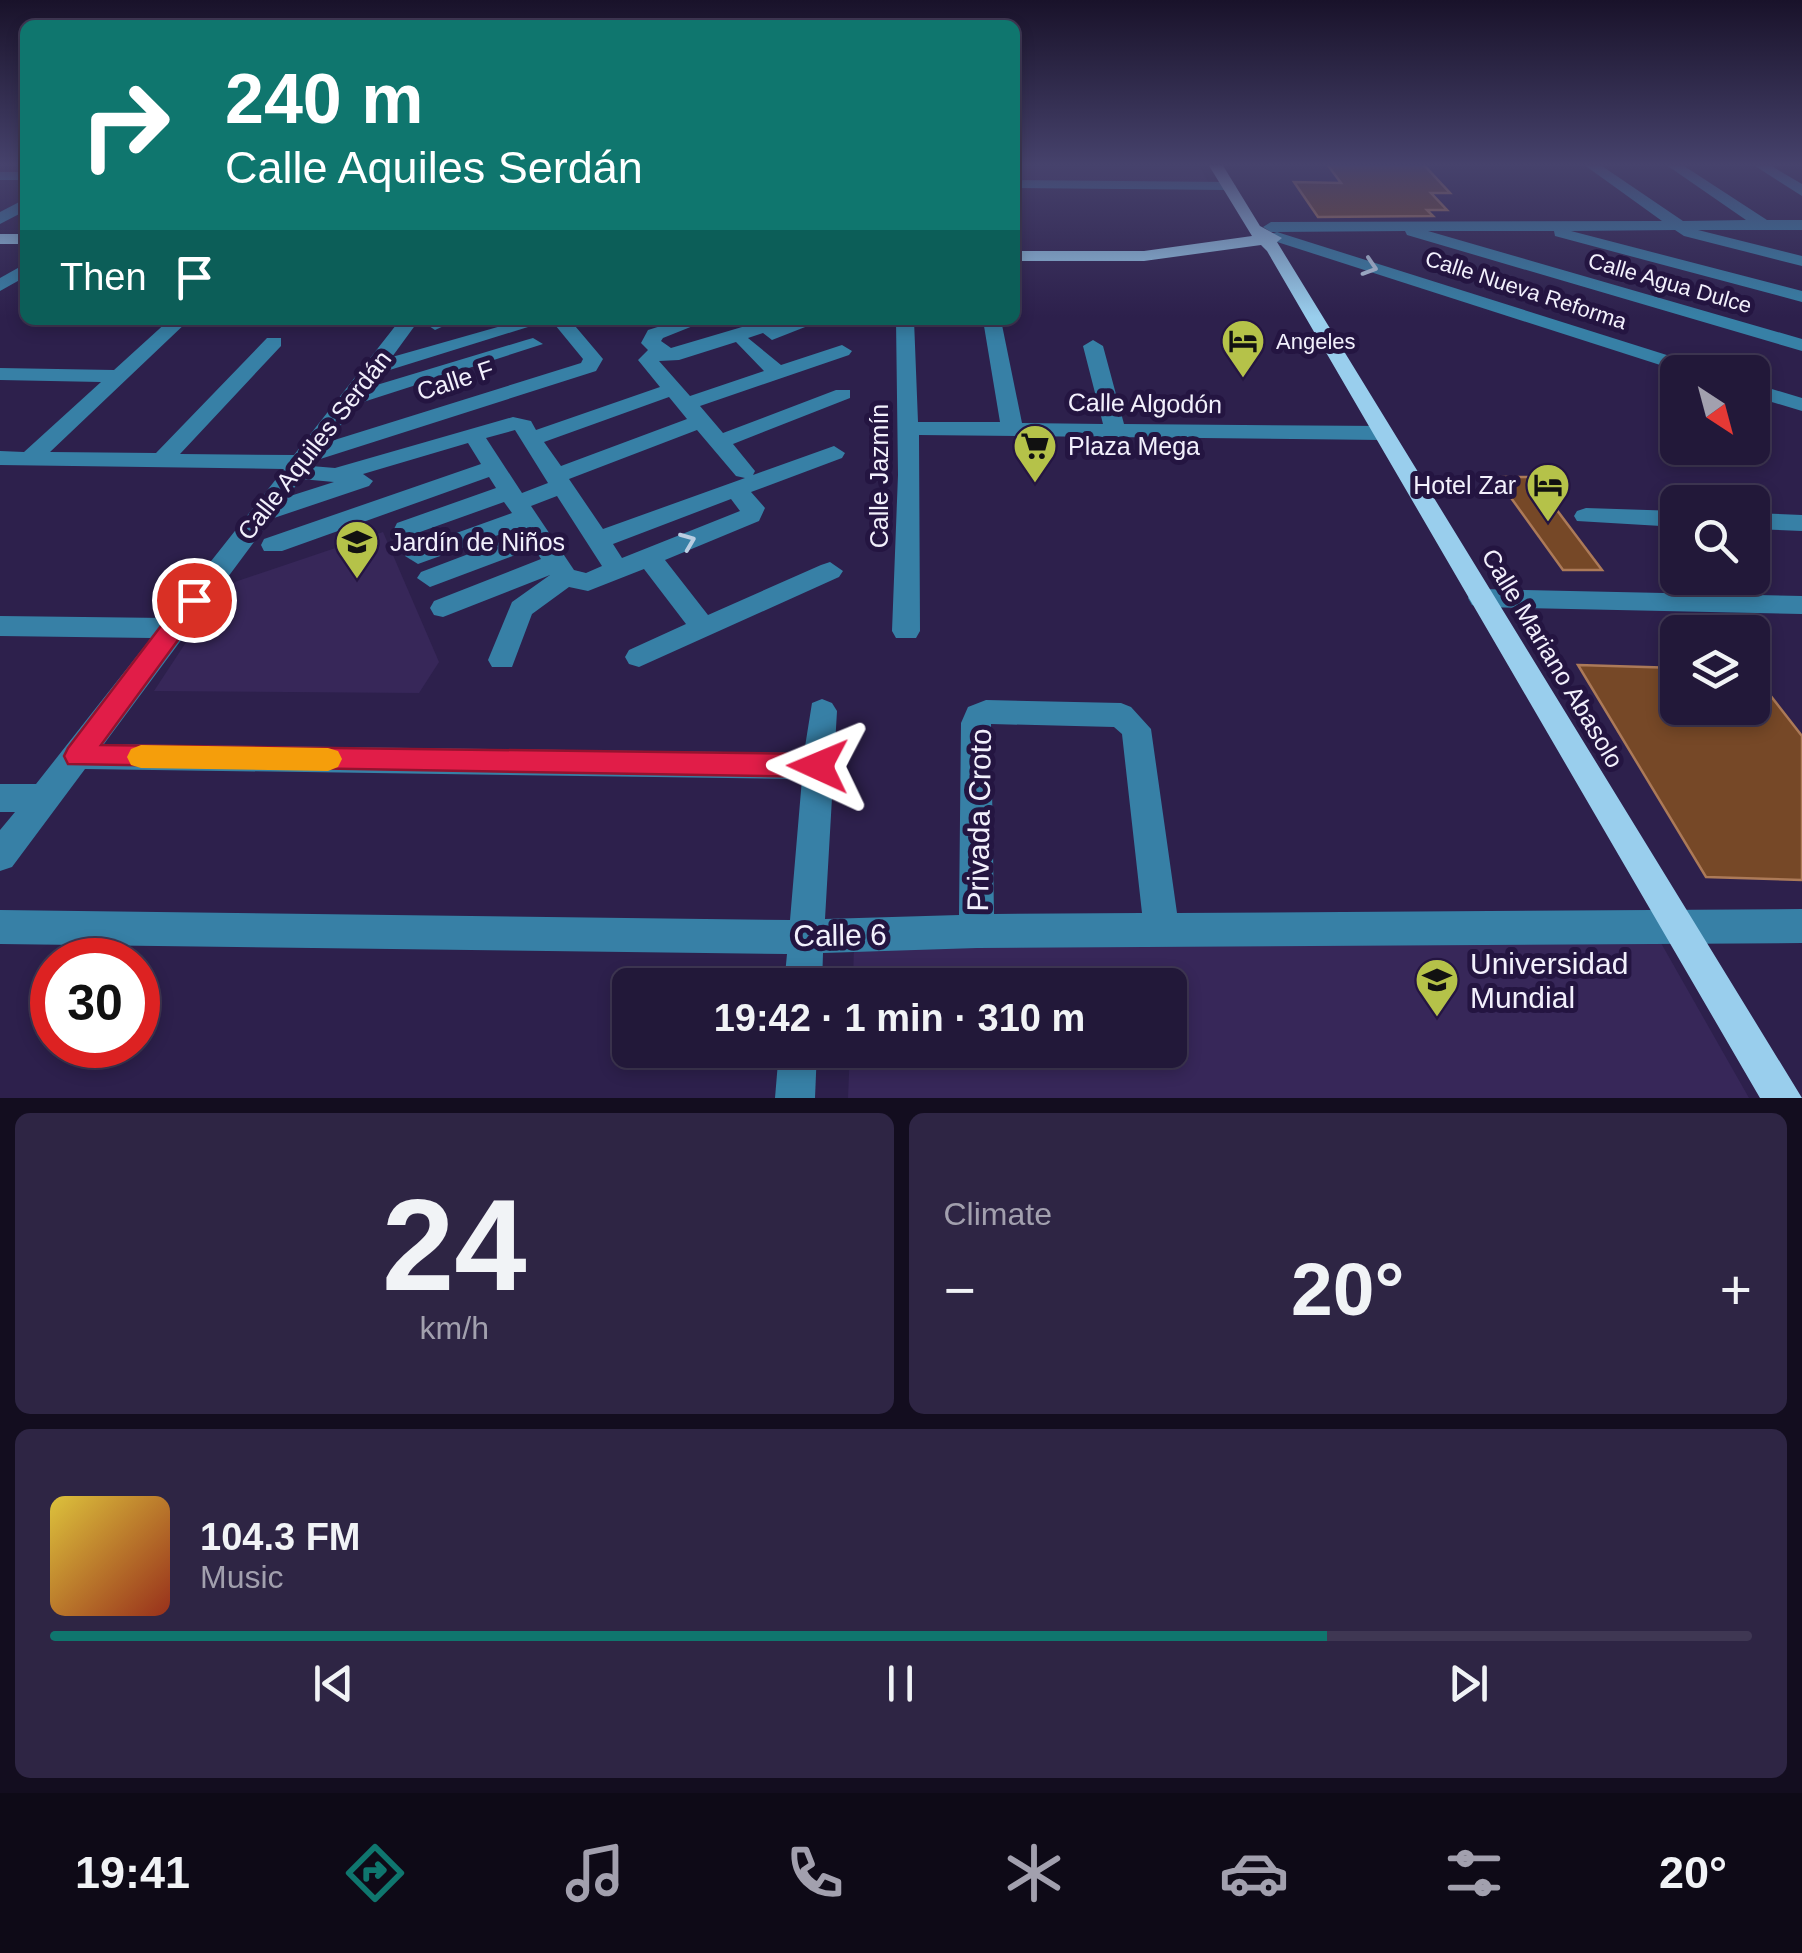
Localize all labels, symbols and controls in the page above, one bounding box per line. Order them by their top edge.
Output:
icon: right [60,60,190,190]
text: 240 m [225,60,423,138]
text: Calle Aquiles Serdán [225,142,643,193]
street label: Calle Nueva Reforma [1422,246,1631,335]
street label: Calle Agua Dulce [1585,248,1755,318]
icon: arrive [167,250,222,305]
one-way arrow [1361,255,1378,275]
text: Then [60,256,147,298]
hotel icon: Angeles [1220,318,1266,379]
place label: Angeles [1276,329,1356,354]
street label: Calle Aquiles Serdán [232,345,396,545]
street label: Calle F [413,354,497,406]
north arrow [1660,355,1770,465]
map controls [1660,355,1770,725]
street label: Calle Algodón [1068,388,1222,418]
street label: Calle Jazmín [865,404,893,548]
supermarket icon: Plaza Mega [1012,423,1058,484]
place label: Plaza Mega [1068,432,1200,460]
hotel icon: Hotel Zar [1525,462,1571,523]
place label: Hotel Zar [1413,471,1516,499]
button: search [1660,485,1770,595]
school or university icon: Jardín de Niños [334,519,380,580]
place label: Jardín de Niños [390,528,565,556]
one-way arrow [678,533,696,553]
street label: Calle Mariano Abasolo [1477,544,1629,772]
pin [152,558,237,643]
icon: arrive [167,573,222,628]
button: layers [1660,615,1770,725]
position arrow [766,714,870,818]
street label: Privada Croto [961,728,997,912]
street label: Calle 6 [793,918,887,952]
speed limit sign: 30 [30,938,160,1068]
place label: Universidad Mundial [1470,947,1628,1014]
school or university icon: Universidad Mundial [1414,957,1460,1018]
text: 19:42 · 1 min · 310 m [714,997,1085,1039]
text: 24 [382,1172,527,1318]
text: Climate [944,1196,1052,1232]
text: 20° [1291,1247,1404,1331]
text: − [944,1259,976,1321]
text: + [1720,1259,1752,1321]
text: km/h [420,1310,489,1346]
text: 104.3 FM [200,1516,361,1558]
text: Music [200,1559,284,1595]
icon: previous [306,1656,361,1711]
icon: pause [873,1656,928,1711]
icon: next [1441,1656,1496,1711]
icon: directions [340,1838,410,1908]
icon: music [560,1838,630,1908]
icon: phone [780,1838,850,1908]
icon: climate [999,1838,1069,1908]
icon: car [1219,1838,1289,1908]
icon: filters [1439,1838,1509,1908]
text: 19:41 [75,1847,190,1898]
text: 20° [1659,1847,1727,1898]

